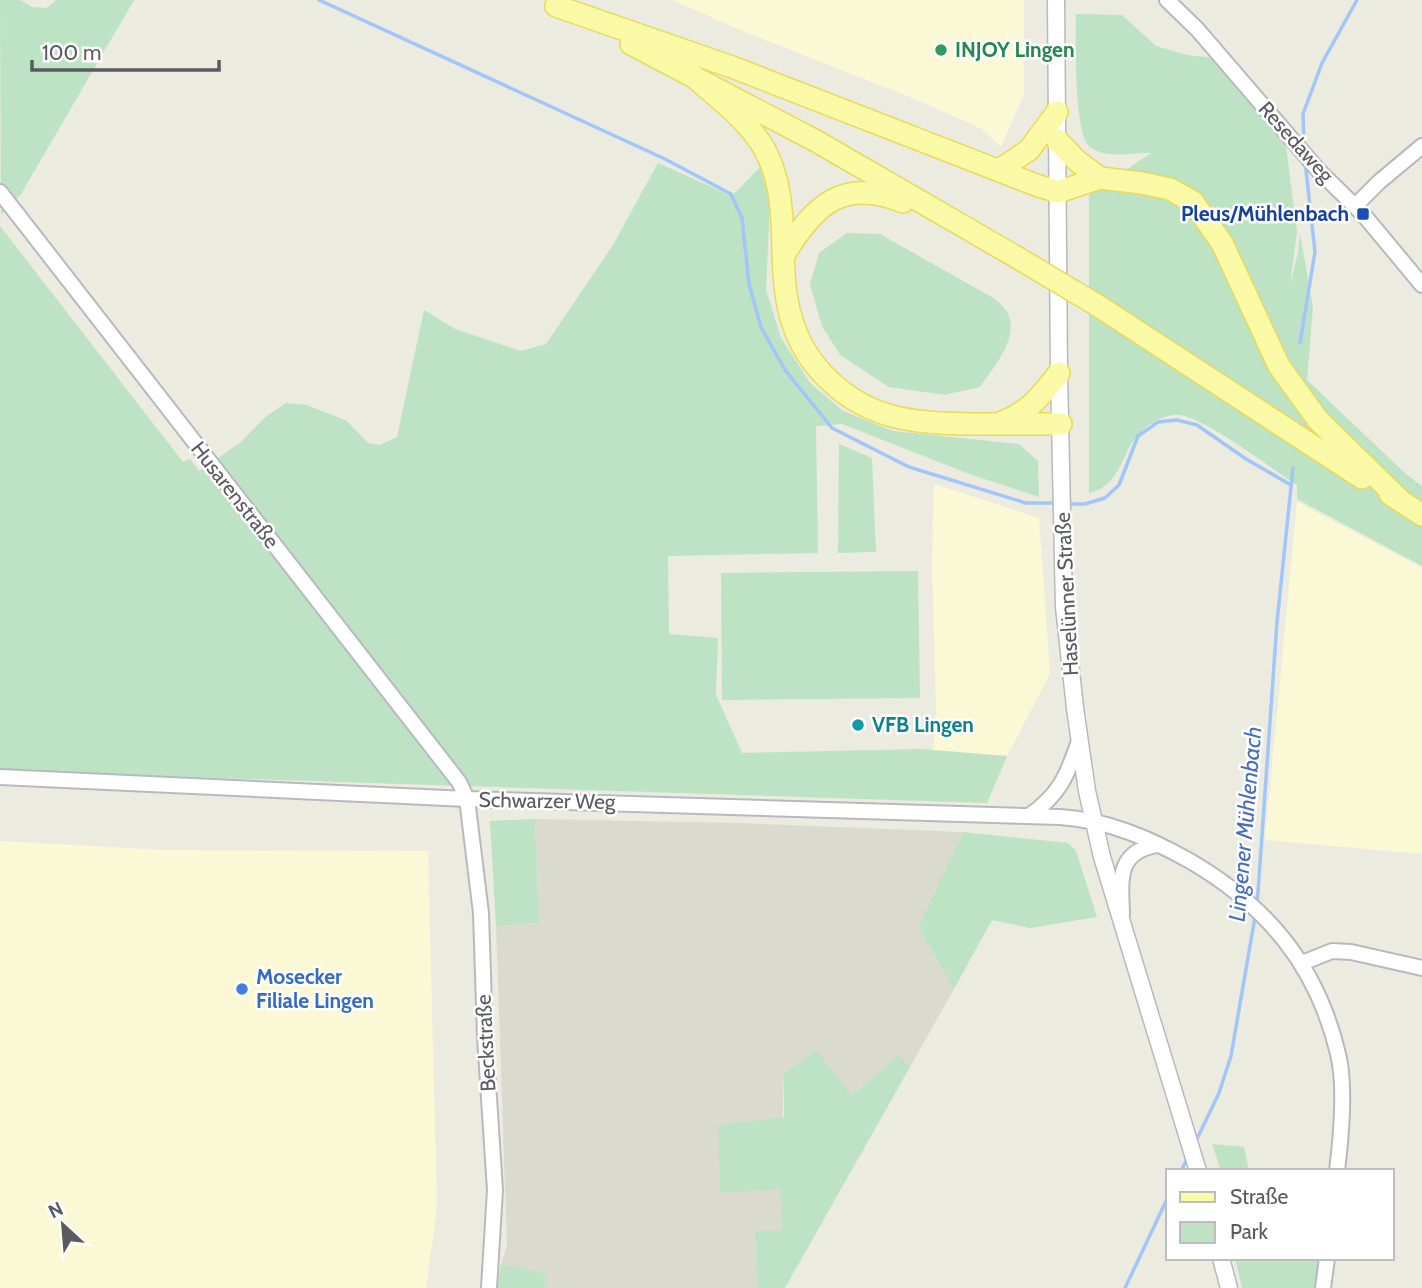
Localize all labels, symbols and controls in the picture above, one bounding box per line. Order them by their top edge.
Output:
scale bar [32,28,219,72]
place label: INJOY Lingen [955,37,1075,62]
text: 100 m [42,40,101,65]
marker: INJOY Lingen [933,42,949,58]
street label: Resedaweg [1254,96,1340,188]
place label: Pleus/Mühlenbach [1181,201,1349,226]
marker: Pleus/Mühlenbach [1355,206,1371,222]
street label: Husarenstraße [186,436,285,553]
street label: Haselünner Straße [1050,511,1083,677]
place label: VFB Lingen [872,712,974,737]
marker: VFB Lingen [850,717,866,733]
water label: Lingener Mühlenbach [1223,725,1267,923]
street label: Schwarzer Weg [478,787,616,814]
place label: Mosecker Filiale Lingen [256,964,374,1013]
marker: Mosecker Filiale Lingen [234,981,250,997]
street label: Beckstraße [470,994,501,1092]
legend [1166,1169,1394,1260]
text: Straße [1230,1184,1289,1209]
north arrow [28,1190,98,1260]
text: N [45,1197,67,1223]
text: Park [1230,1219,1268,1244]

